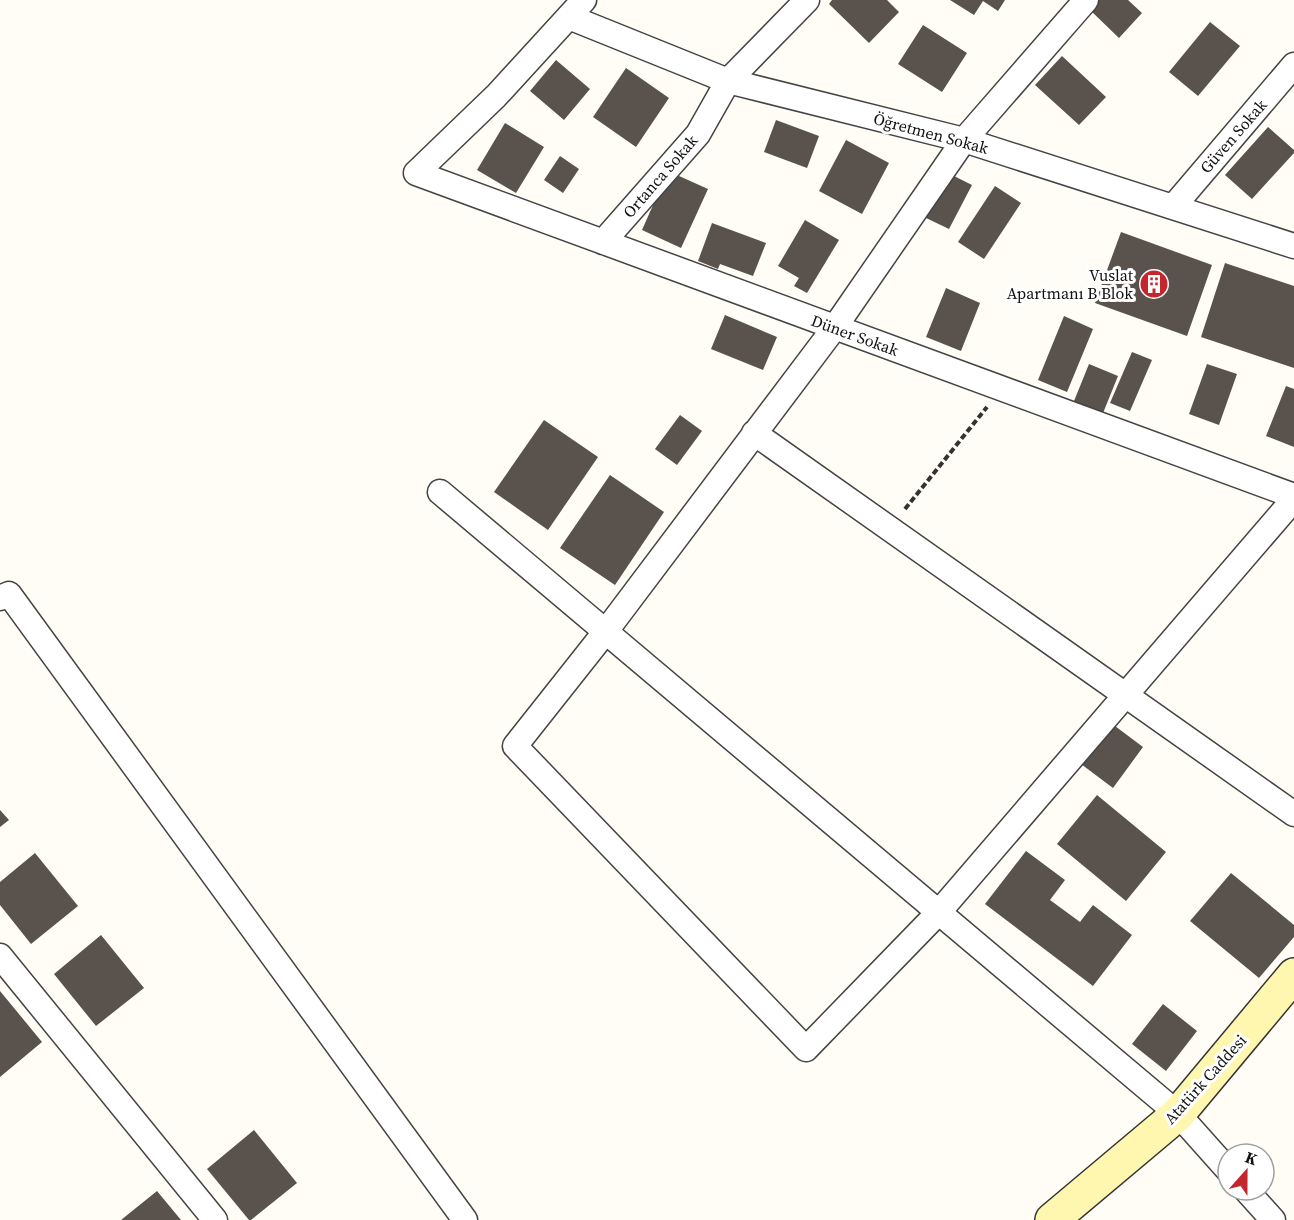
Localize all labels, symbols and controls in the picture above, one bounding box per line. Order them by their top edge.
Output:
street label: Güven Sokak [1195,94,1272,178]
street label: Öğretmen Sokak [871,107,991,159]
street label: Ortanca Sokak [618,130,702,222]
place label: Vuslat Apartmanı B Blok [1007,264,1134,304]
building icon: Vuslat Apartmanı B Blok [1138,268,1170,300]
street label: Düner Sokak [808,309,902,361]
street label: Atatürk Caddesi [1159,1029,1251,1129]
north arrow [1216,1142,1276,1202]
text: K [1242,1146,1261,1171]

